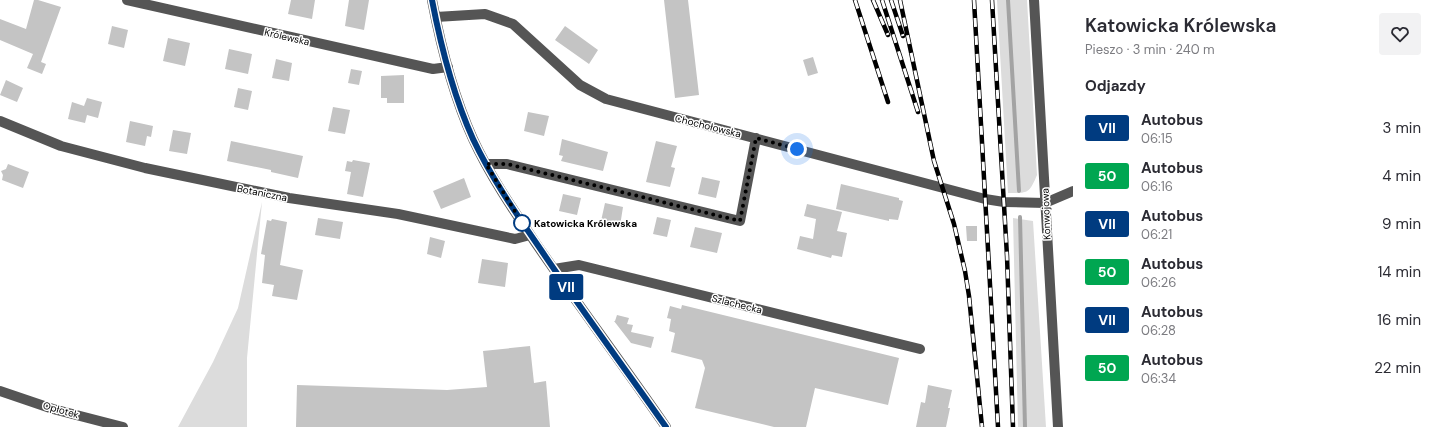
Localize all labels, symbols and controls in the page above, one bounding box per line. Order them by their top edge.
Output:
text: Katowicka Królewska [1085,13,1276,38]
button: heart [1379,13,1421,55]
street label: Królewska [263,25,311,49]
text: Pieszo · 3 min · 240 m [1085,41,1215,58]
text: Odjazdy [1085,76,1146,96]
text: Autobus [1141,110,1203,130]
street label: Chochołowska [674,112,742,140]
text: 3 min [1383,118,1421,138]
text: VII [1098,119,1116,137]
text: 06:15 [1141,130,1173,147]
your location [787,139,807,159]
text: Autobus [1141,158,1203,178]
text: 4 min [1382,166,1421,186]
text: 50 [1098,167,1116,185]
text: 06:16 [1141,178,1173,195]
street label: Botaniczna [236,182,288,204]
street label: Konwojowa [1039,188,1053,240]
text: Autobus [1141,206,1203,226]
marker: Katowicka Królewska [513,214,531,232]
text: 9 min [1382,214,1421,234]
text: VII [1098,215,1116,233]
place label: Katowicka Królewska [534,217,637,230]
text: 06:21 [1141,226,1172,243]
text: Autobus [1141,254,1203,274]
text: 14 min [1378,262,1421,282]
text: 50 [1098,263,1116,281]
line badge: VII [543,274,589,300]
text: 06:26 [1141,274,1176,291]
text: VII [557,278,575,296]
street label: Szlachecka [711,291,763,317]
text: Autobus [1141,302,1203,322]
text: 16 min [1377,310,1421,330]
text: VII [1098,311,1116,329]
text: 06:28 [1141,322,1176,339]
text: Autobus [1141,350,1203,370]
text: 22 min [1374,358,1421,378]
text: 50 [1098,359,1116,377]
text: 06:34 [1141,370,1176,387]
street label: Opłotek [42,399,80,421]

